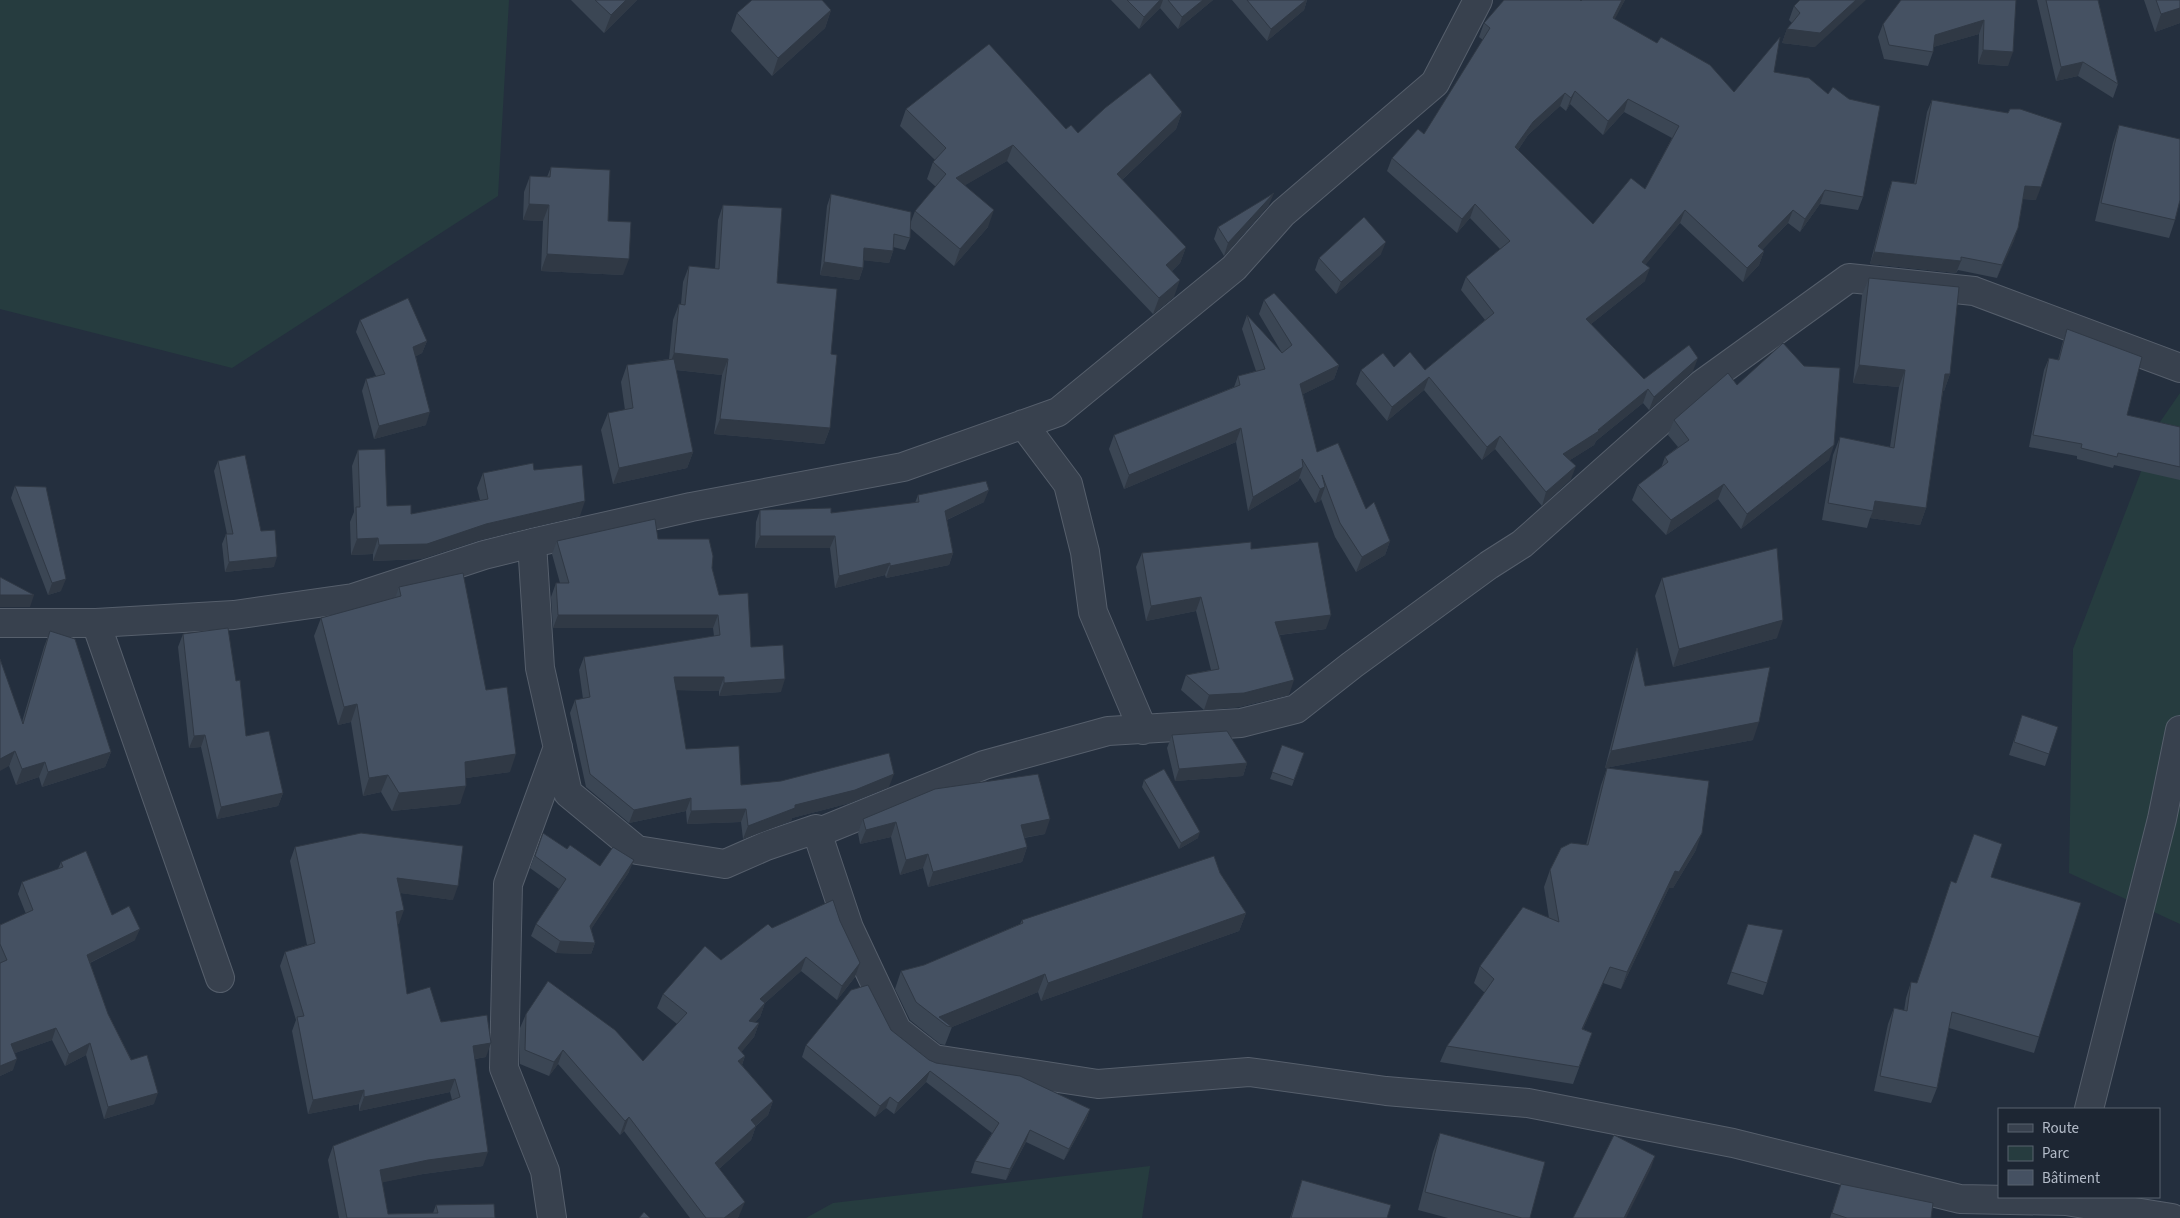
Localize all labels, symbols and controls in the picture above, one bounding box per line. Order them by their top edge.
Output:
legend [1998,1108,2160,1198]
text: Route [2042,1118,2079,1139]
text: Parc [2042,1143,2069,1164]
text: Bâtiment [2042,1168,2100,1189]

